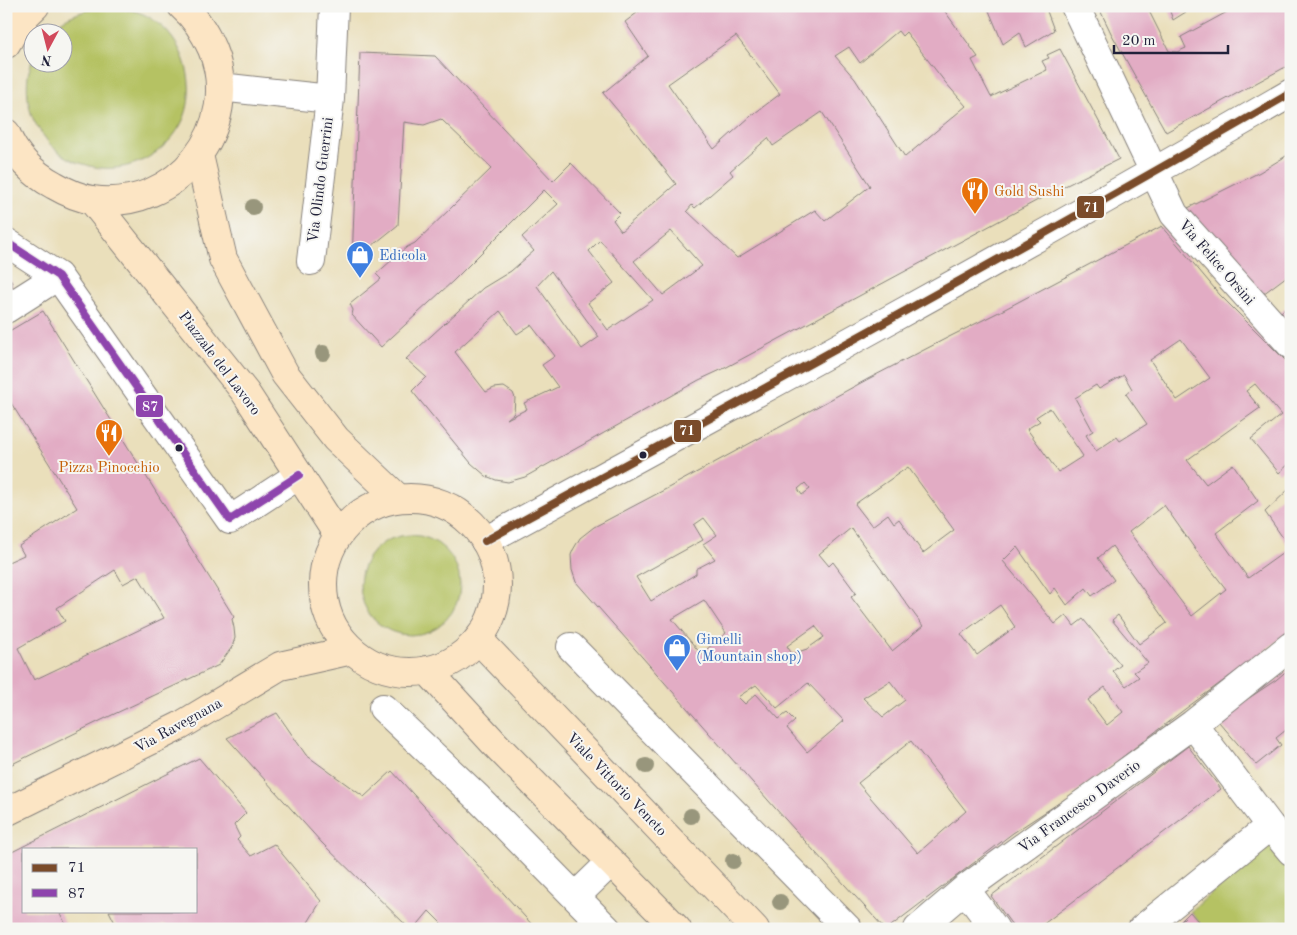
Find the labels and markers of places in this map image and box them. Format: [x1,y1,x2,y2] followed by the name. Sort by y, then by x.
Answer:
[960,176,990,215] restaurant icon: Gold Sushi
[994,185,1064,200] place label: Gold Sushi
[345,240,375,279] shop icon: Edicola
[379,249,427,264] place label: Edicola
[94,418,124,457] restaurant icon: Pizza Pinocchio
[174,443,184,453] unlabelled marker
[638,450,648,460] unlabelled marker
[58,461,160,476] place label: Pizza Pinocchio
[662,633,692,672] shop icon: Gimelli (Mountain shop)
[696,633,802,665] place label: Gimelli (Mountain shop)

